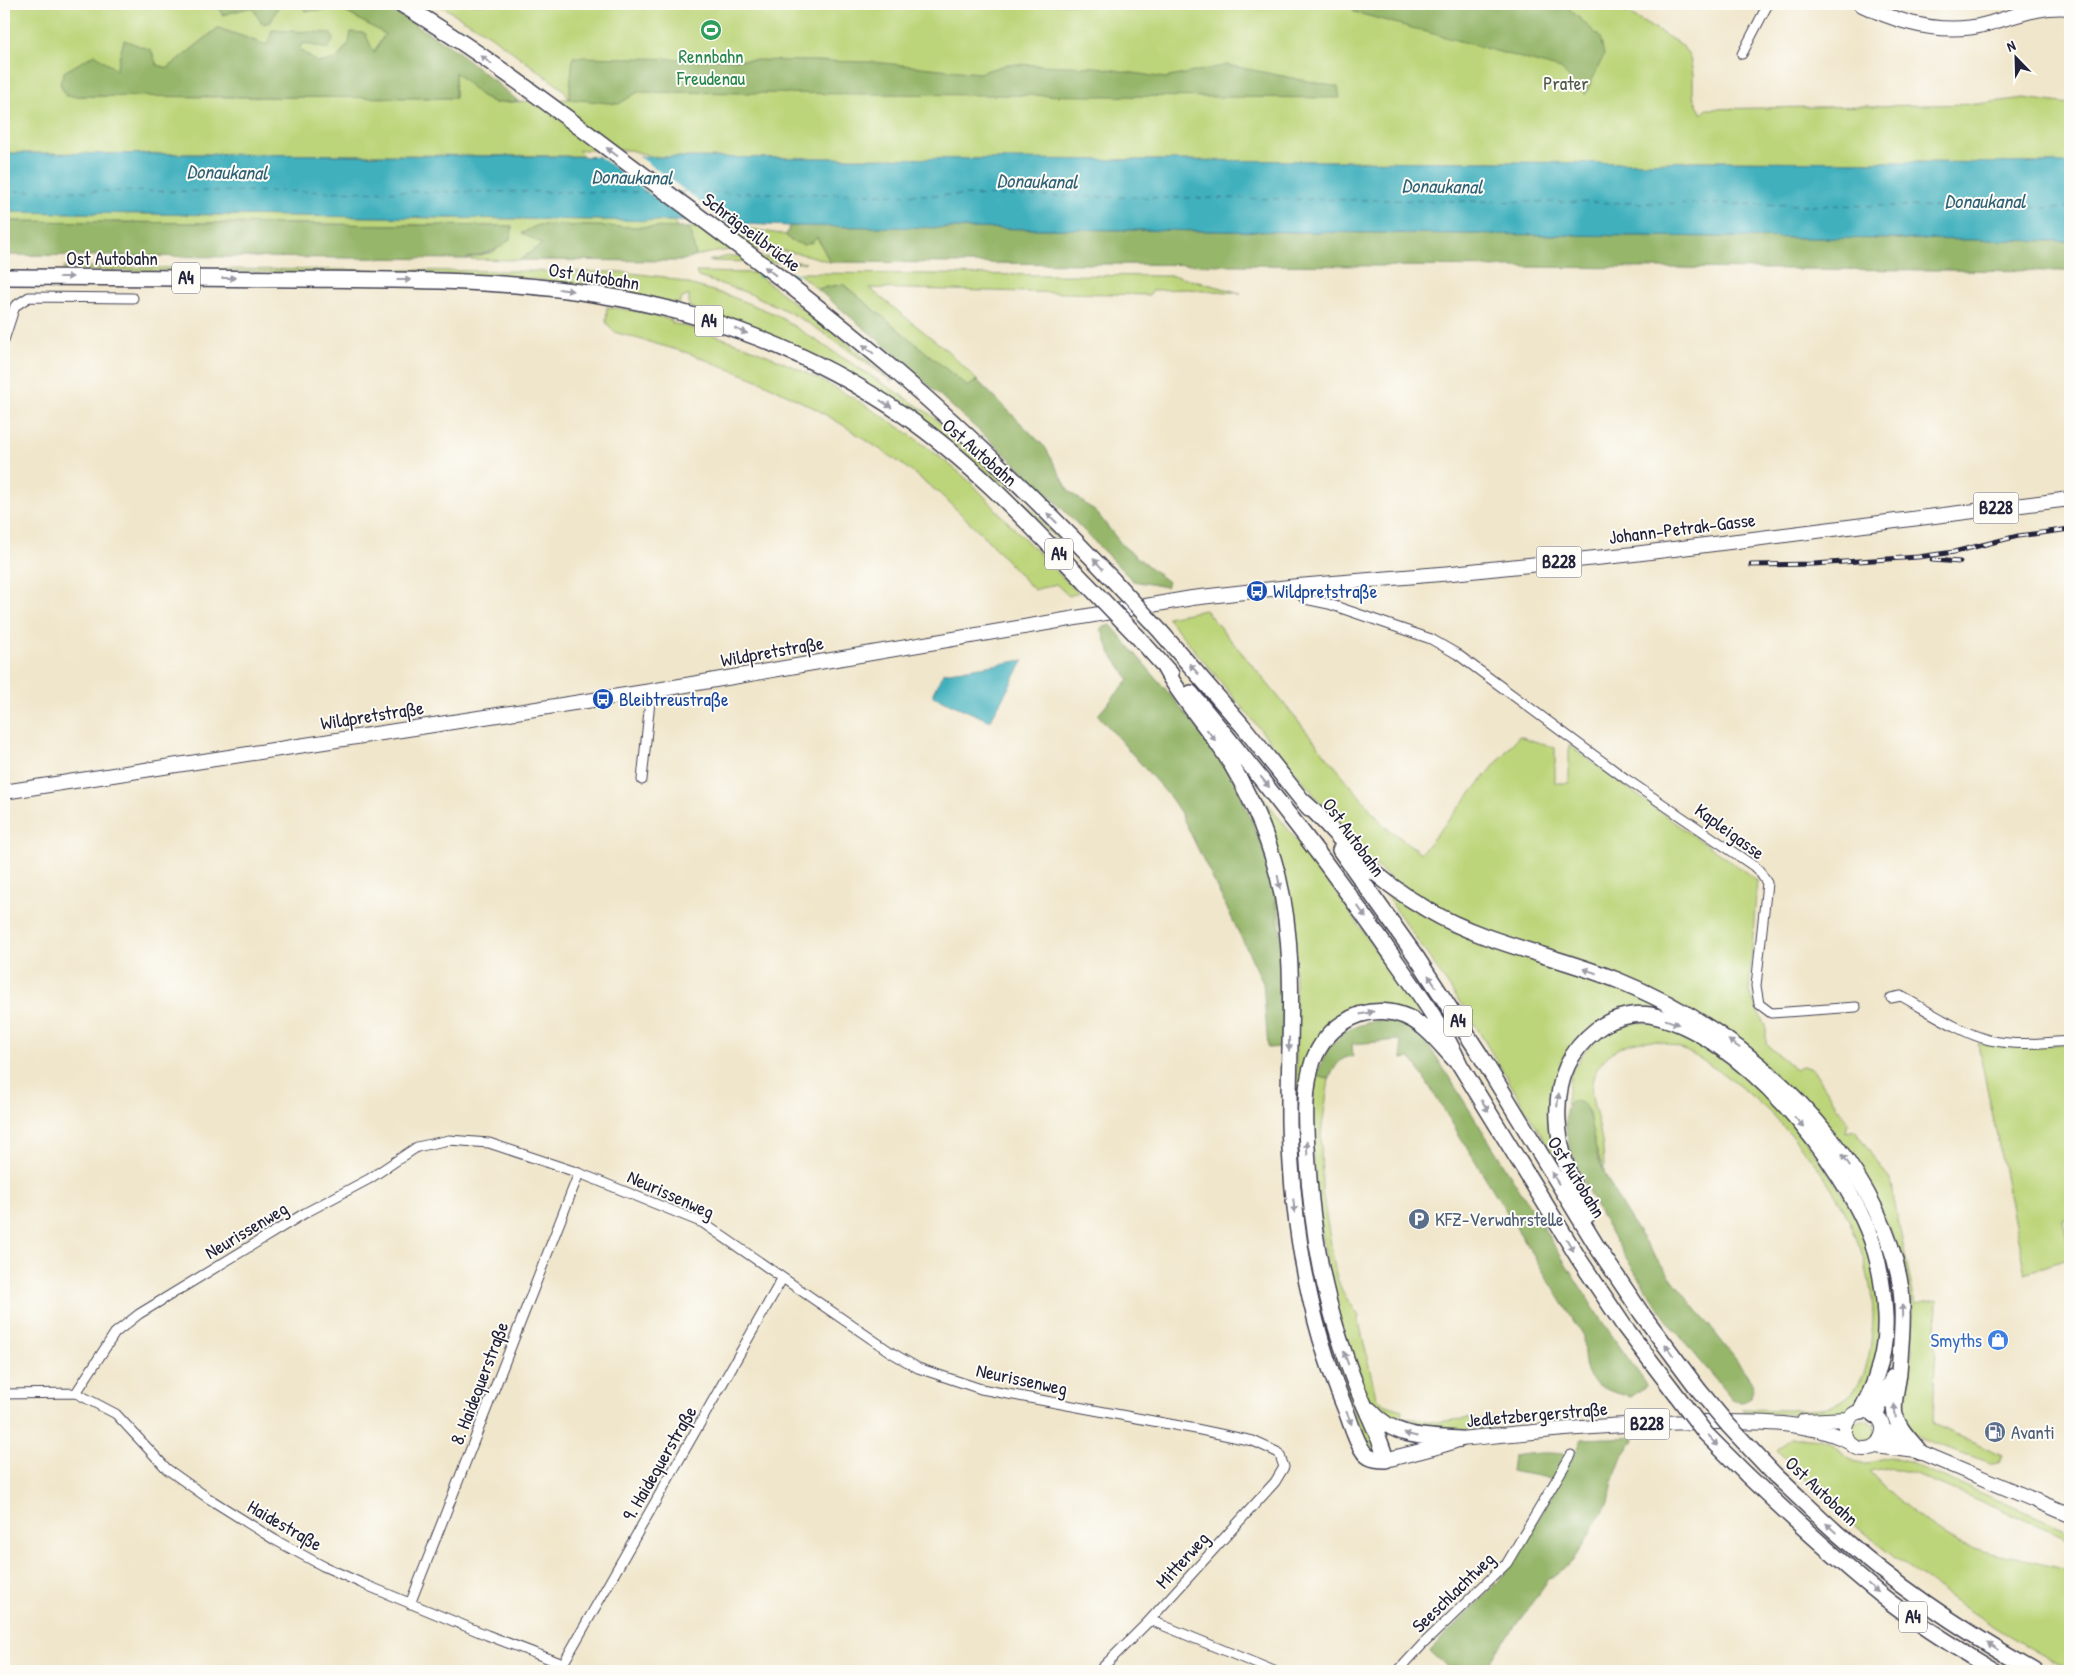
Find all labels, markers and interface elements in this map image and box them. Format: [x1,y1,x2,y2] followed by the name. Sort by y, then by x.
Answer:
[699,18,723,42] sports icon: Rennbahn Freudenau
[1992,32,2042,82] north arrow
[2004,35,2018,56] text: N
[676,43,746,91] place label: Rennbahn Freudenau
[479,55,493,65] one-way arrow
[1543,70,1589,96] park label: Prater
[605,147,619,157] one-way arrow
[186,157,269,186] water label: Donaukanal
[591,162,674,191] water label: Donaukanal
[996,166,1079,195] water label: Donaukanal
[1401,171,1484,200] water label: Donaukanal
[697,186,807,278] street label: Schrägseilbrücke
[1945,187,2027,214] water label: Donaukanal
[66,245,158,271] street label: Ost Autobahn
[547,256,641,296] street label: Ost Autobahn
[172,262,200,294] road number: A4
[764,265,777,276] one-way arrow
[58,273,74,281] one-way arrow
[221,275,237,283] one-way arrow
[396,276,412,284] one-way arrow
[558,287,574,295] one-way arrow
[695,306,723,336] road number: A4
[734,327,749,335] one-way arrow
[862,344,875,355] one-way arrow
[879,399,892,408] one-way arrow
[937,412,1023,492] street label: Ost Autobahn
[1974,492,2018,524] road number: B228
[1607,506,1757,550] street label: Johann-Petrak-Gasse
[1047,512,1059,524] one-way arrow
[1045,538,1073,570] road number: A4
[1536,546,1582,578] road number: B228
[1092,558,1104,570] one-way arrow
[1273,578,1378,604] place label: Wildpretstraße
[1245,579,1269,603] bus stop icon: Wildpretstraße
[718,629,826,673] street label: Wildpretstraße
[1188,664,1200,676] one-way arrow
[619,686,729,712] place label: Bleibtreustraße
[591,687,615,711] bus stop icon: Bleibtreustraße
[319,694,426,736] street label: Wildpretstraße
[1206,729,1217,742] one-way arrow
[1259,776,1270,789] one-way arrow
[1317,792,1391,882] street label: Ost Autobahn
[1690,797,1771,865] street label: Kapleigasse
[1275,875,1283,890] one-way arrow
[1357,906,1367,919] one-way arrow
[1582,967,1597,974] one-way arrow
[1427,974,1437,988] one-way arrow
[1444,1006,1472,1036] road number: A4
[1359,1009,1374,1017] one-way arrow
[1665,1019,1680,1026] one-way arrow
[1285,1036,1293,1052] one-way arrow
[1727,1039,1741,1049] one-way arrow
[1555,1091,1563,1107] one-way arrow
[1481,1100,1490,1113] one-way arrow
[1793,1115,1804,1128] one-way arrow
[1542,1131,1612,1223] street label: Ost Autobahn
[1302,1139,1310,1155] one-way arrow
[1841,1154,1851,1167] one-way arrow
[623,1163,719,1225] street label: Neurissenweg
[1550,1172,1559,1185] one-way arrow
[200,1195,292,1265] street label: Neurissenweg
[1290,1199,1298,1215] one-way arrow
[1435,1206,1564,1232] place label: KFZ-Verwahrstelle
[1407,1207,1431,1231] parking icon: KFZ-Verwahrstelle
[1566,1238,1575,1252] one-way arrow
[1898,1302,1906,1318] one-way arrow
[444,1317,515,1448] street label: 8. Haidequerstraße
[1930,1327,1982,1353] place label: Smyths
[1986,1328,2010,1352] shop icon: Smyths
[1664,1343,1674,1357] one-way arrow
[1342,1350,1350,1365] one-way arrow
[974,1357,1070,1401] street label: Neurissenweg
[1465,1395,1609,1433] street label: Jedletzbergerstraße
[616,1400,703,1525] street label: 9. Haidequerstraße
[1891,1402,1899,1418] one-way arrow
[1624,1408,1670,1440] road number: B228
[1345,1411,1353,1425] one-way arrow
[2011,1419,2055,1445] place label: Avanti
[1983,1420,2007,1444] fuel station icon: Avanti
[1403,1431,1419,1439] one-way arrow
[1707,1434,1719,1446] one-way arrow
[1780,1450,1864,1532] street label: Ost Autobahn
[243,1493,327,1557] street label: Haidestraße
[1825,1522,1837,1534] one-way arrow
[1149,1526,1215,1594] street label: Mitterweg
[1406,1546,1500,1638] street label: Seeschlachtweg
[1867,1582,1879,1593] one-way arrow
[1899,1601,1927,1632] road number: A4
[1986,1641,1999,1651] one-way arrow

